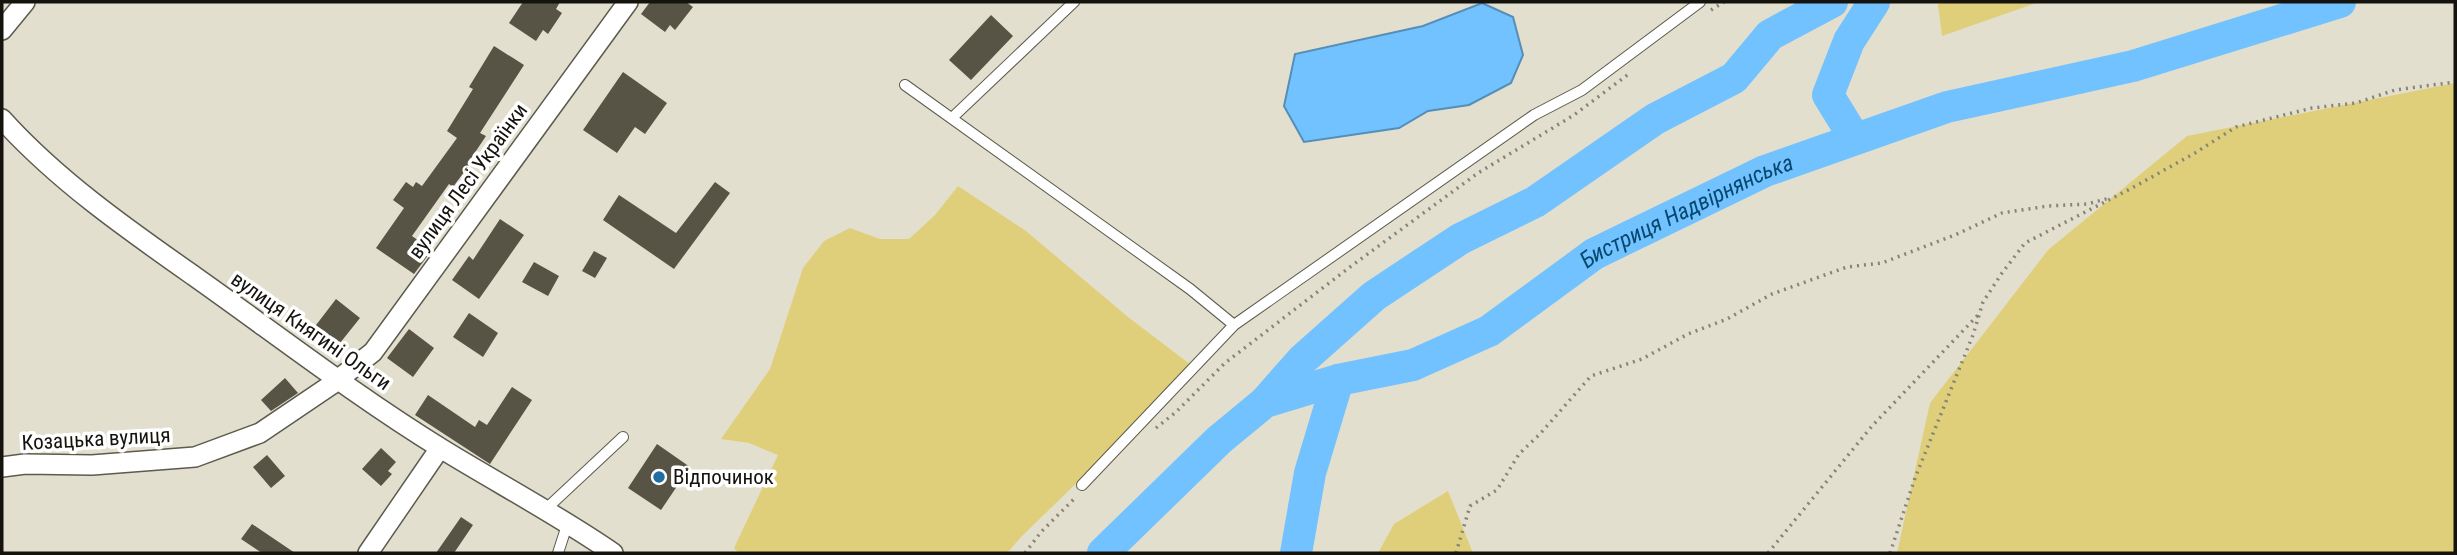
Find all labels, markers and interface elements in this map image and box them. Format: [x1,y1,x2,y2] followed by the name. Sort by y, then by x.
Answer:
[404,99,532,263] street label: вулиця Лесі Українки
[1574,149,1797,274] water label: Бистриця Надвірнянська
[227,267,395,395] street label: вулиця Княгині Ольги
[21,423,171,455] street label: Козацька вулиця
[673,465,774,489] place label: Відпочинок
[651,469,667,485] marker: Відпочинок

